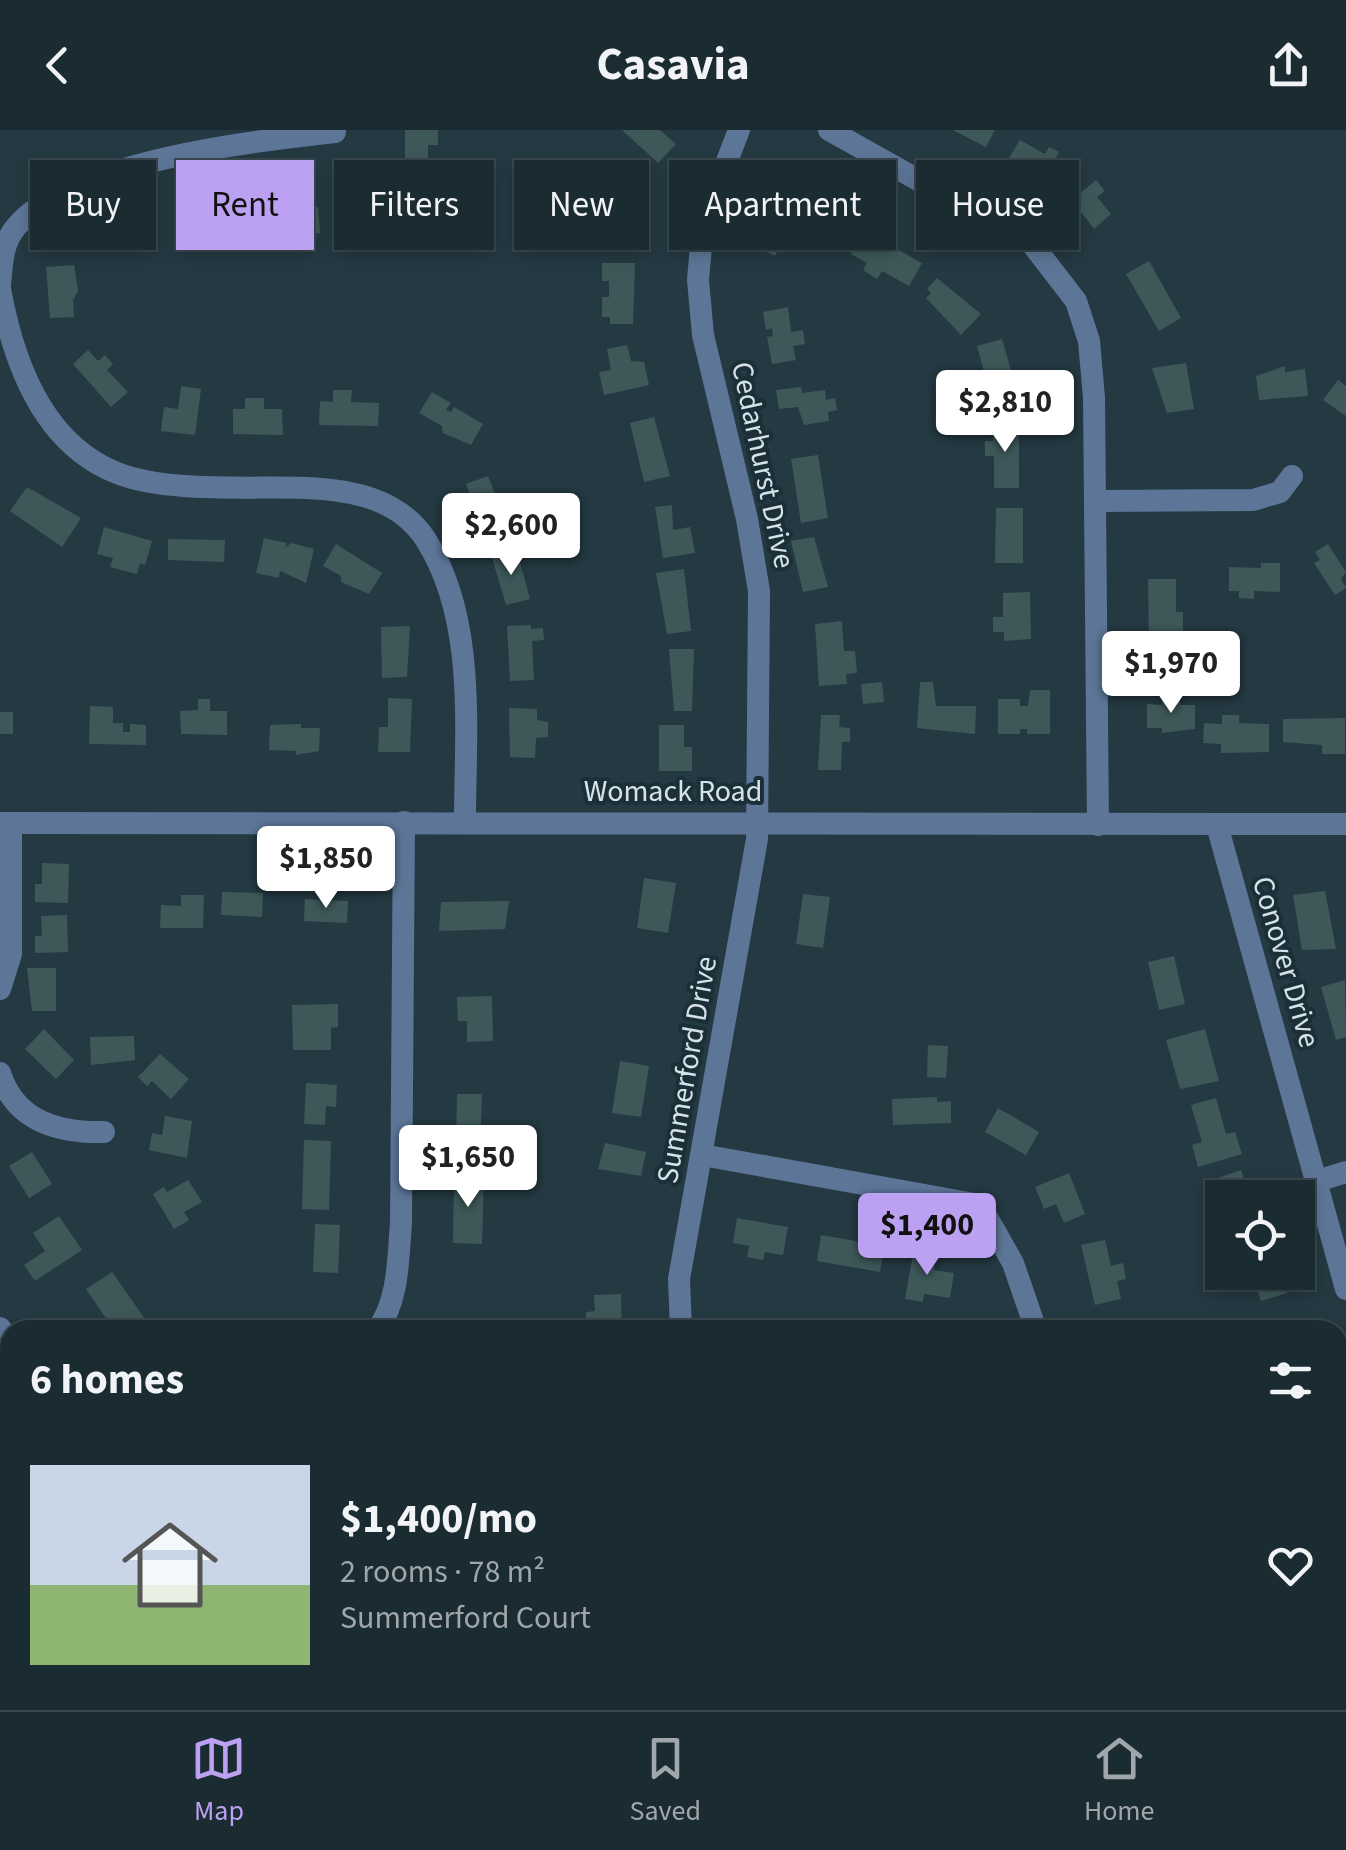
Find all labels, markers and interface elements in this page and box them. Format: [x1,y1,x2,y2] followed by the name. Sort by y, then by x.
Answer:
[596,33,750,97] text: Casavia
[30,38,85,93] icon: back
[1261,38,1316,93] icon: share
[30,160,156,250] chip: Buy
[176,160,314,250] chip: Rent
[334,160,494,250] chip: Filters
[514,160,649,250] chip: New
[669,160,896,250] chip: Apartment
[916,160,1079,250] chip: House
[720,358,806,572] street label: Cedarhurst Drive
[924,370,1086,455] pin: $2,810
[958,379,1052,425] text: $2,810
[430,493,592,578] pin: $2,600
[464,502,558,548] text: $2,600
[1090,631,1252,716] pin: $1,970
[1124,640,1218,686] text: $1,970
[584,770,762,813] street label: Womack Road
[245,826,407,911] pin: $1,850
[279,835,373,881] text: $1,850
[1241,871,1331,1053] street label: Conover Drive
[646,953,728,1187] street label: Summerford Drive
[387,1125,549,1210] pin: $1,650
[421,1134,515,1180] text: $1,650
[1205,1180,1315,1290] map controls
[1205,1180,1315,1290] button: locate
[846,1193,1008,1278] pin: $1,400
[880,1202,974,1248] text: $1,400
[30,1350,184,1410] text: 6 homes
[1263,1353,1318,1408] icon: filters
[340,1489,537,1549] text: $1,400/mo
[110,1505,230,1625] icon: home
[1263,1538,1318,1593] icon: heart
[340,1549,545,1595] text: 2 rooms · 78 m²
[340,1595,591,1641] text: Summerford Court
[191,1731,246,1831] tab: Map
[629,1731,701,1831] tab: Saved
[1084,1731,1154,1831] tab: Home

